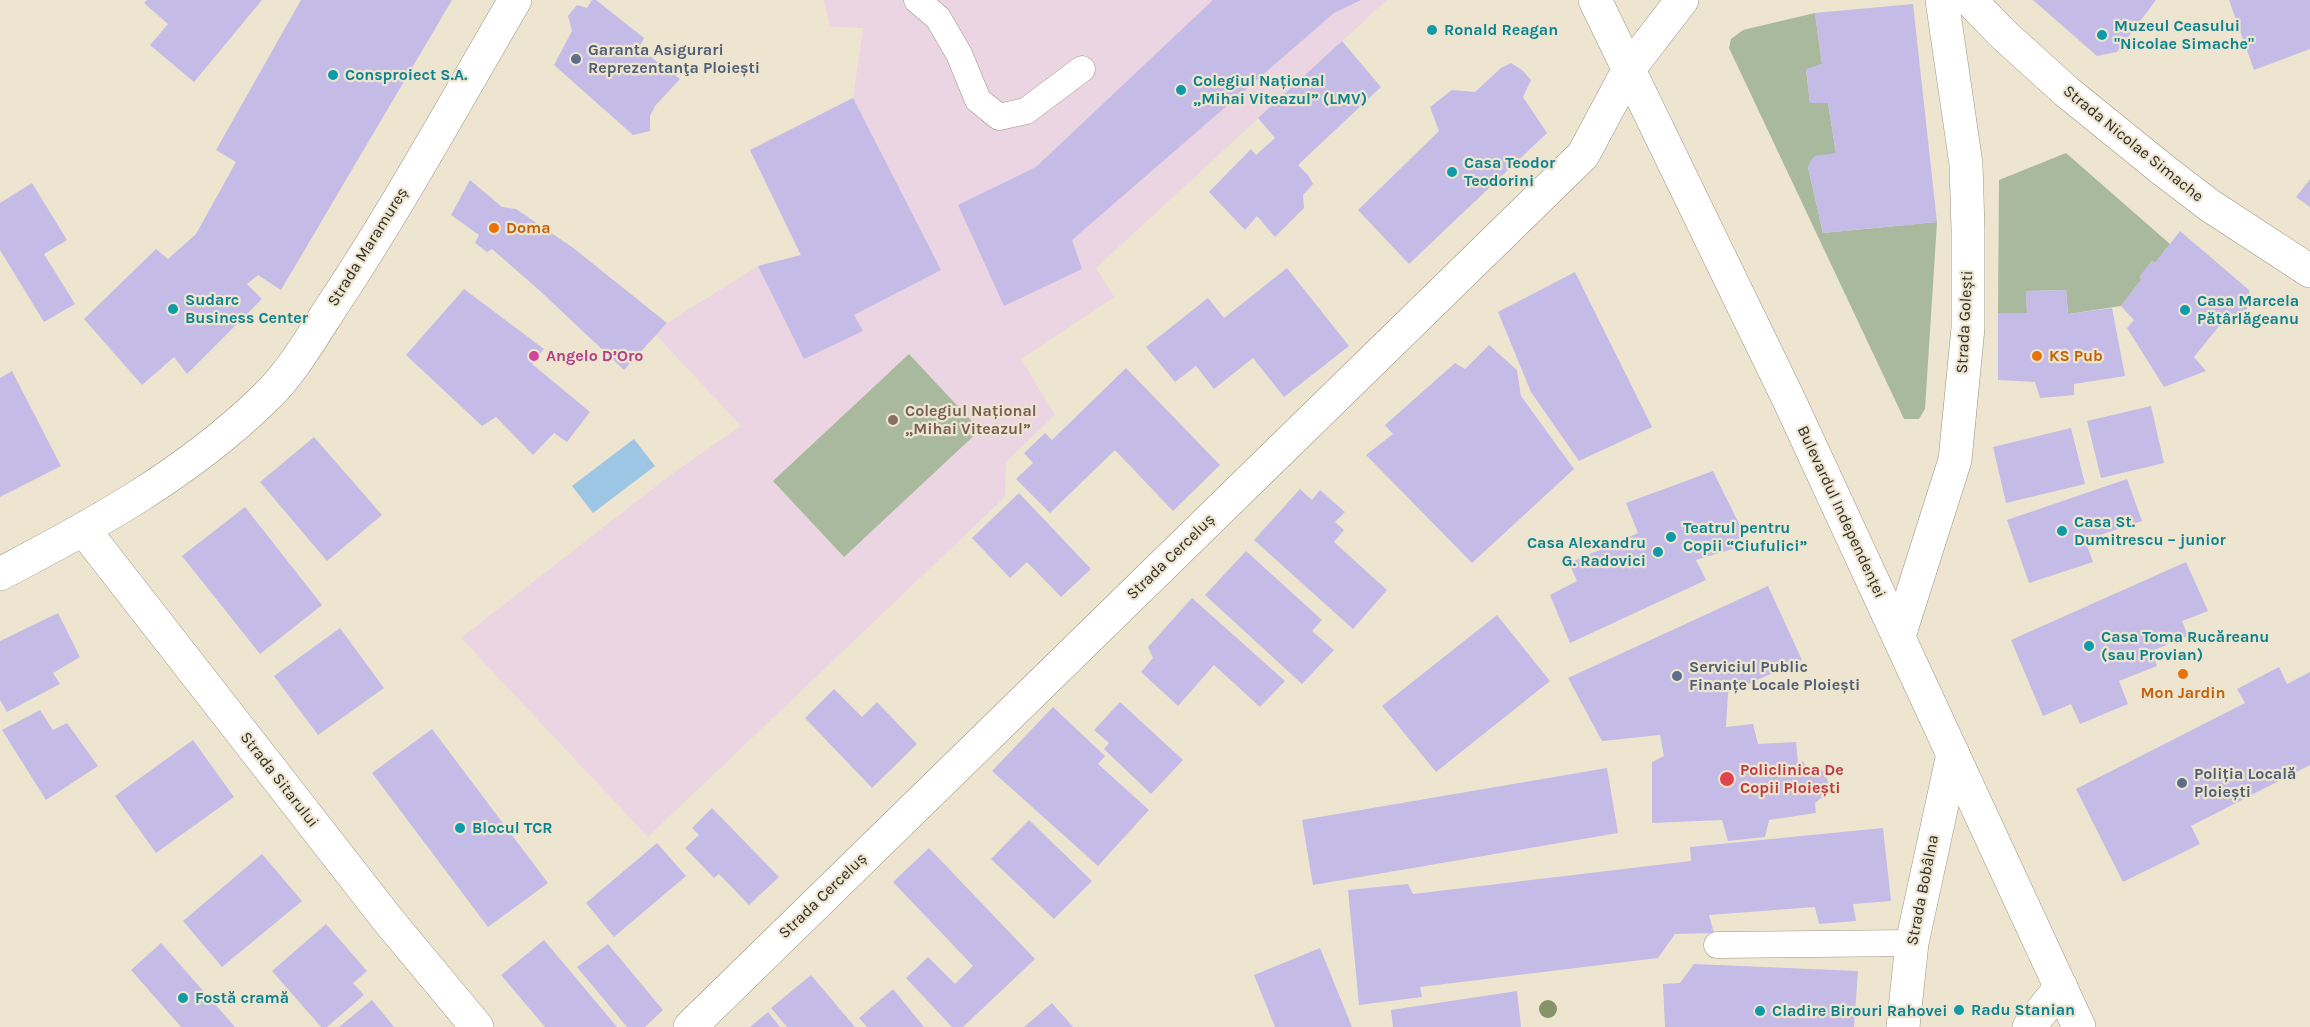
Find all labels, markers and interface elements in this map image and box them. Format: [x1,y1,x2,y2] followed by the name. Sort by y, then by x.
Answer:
[2114,16,2254,54] place label: Muzeul Ceasului "Nicolae Simache"
[1444,20,1558,40] place label: Ronald Reagan
[1425,23,1439,37] marker: Ronald Reagan
[2095,28,2109,42] marker: Muzeul Ceasului "Nicolae Simache"
[588,40,760,78] place label: Garanta Asigurari Reprezentanţa Ploiești
[569,52,583,66] marker: Garanta Asigurari Reprezentanţa Ploiești
[345,65,467,85] place label: Consproiect S.A.
[326,68,340,82] marker: Consproiect S.A.
[1193,71,1367,109] place label: Colegiul Național „Mihai Viteazul” (LMV)
[2059,82,2207,206] street label: Strada Nicolae Simache
[1174,83,1188,97] marker: Colegiul Național „Mihai Viteazul” (LMV)
[1464,153,1555,191] place label: Casa Teodor Teodorini
[1445,165,1459,179] marker: Casa Teodor Teodorini
[324,184,412,310] street label: Strada Maramureș
[506,218,551,238] place label: Doma
[487,221,501,235] marker: Doma
[1953,270,1977,374] street label: Strada Golești
[185,290,308,328] place label: Sudarc Business Center
[2197,291,2299,329] place label: Casa Marcela Pătârlăgeanu
[166,302,180,316] marker: Sudarc Business Center
[2178,303,2192,317] marker: Casa Marcela Pătârlăgeanu
[546,346,643,366] place label: Angelo D’Oro
[2049,346,2103,366] place label: KS Pub
[527,349,541,363] marker: Angelo D’Oro
[2030,349,2044,363] marker: KS Pub
[905,401,1037,439] place label: Colegiul Național „Mihai Viteazul”
[886,413,900,427] marker: Colegiul Național „Mihai Viteazul”
[1793,423,1889,601] street label: Bulevardul Independenței
[1123,510,1219,604] street label: Strada Cerceluș
[2074,512,2226,550] place label: Casa St. Dumitrescu – junior
[1683,518,1807,556] place label: Teatrul pentru Copii “Ciufulici”
[2055,524,2069,538] marker: Casa St. Dumitrescu – junior
[1664,530,1678,544] marker: Teatrul pentru Copii “Ciufulici”
[1527,533,1646,571] place label: Casa Alexandru G. Radovici
[1651,545,1665,559] marker: Casa Alexandru G. Radovici
[2101,627,2269,665] place label: Casa Toma Rucăreanu (sau Provian)
[2082,639,2096,653] marker: Casa Toma Rucăreanu (sau Provian)
[1689,657,1860,695] place label: Serviciul Public Finanțe Locale Ploiești
[2176,667,2190,681] marker: Mon Jardin
[1670,669,1684,683] marker: Serviciul Public Finanțe Locale Ploiești
[2141,683,2225,703] place label: Mon Jardin
[236,728,322,832] street label: Strada Sitarului
[1740,760,1844,798] place label: Policlinica De Copii Ploiești
[2194,764,2296,802] place label: Poliția Locală Ploiești
[1718,770,1736,788] marker: Policlinica De Copii Ploiești
[2175,776,2189,790] marker: Poliția Locală Ploiești
[472,818,553,838] place label: Blocul TCR
[453,821,467,835] marker: Blocul TCR
[1903,833,1943,947] street label: Strada Bobâlna
[775,849,871,943] street label: Strada Cerceluș
[195,988,289,1008] place label: Fostă cramă
[176,991,190,1005] marker: Fostă cramă
[1971,1000,2075,1020] place label: Radu Stanian
[1772,1001,1948,1021] place label: Cladire Birouri Rahovei
[1952,1003,1966,1017] marker: Radu Stanian
[1753,1004,1767,1018] marker: Cladire Birouri Rahovei

